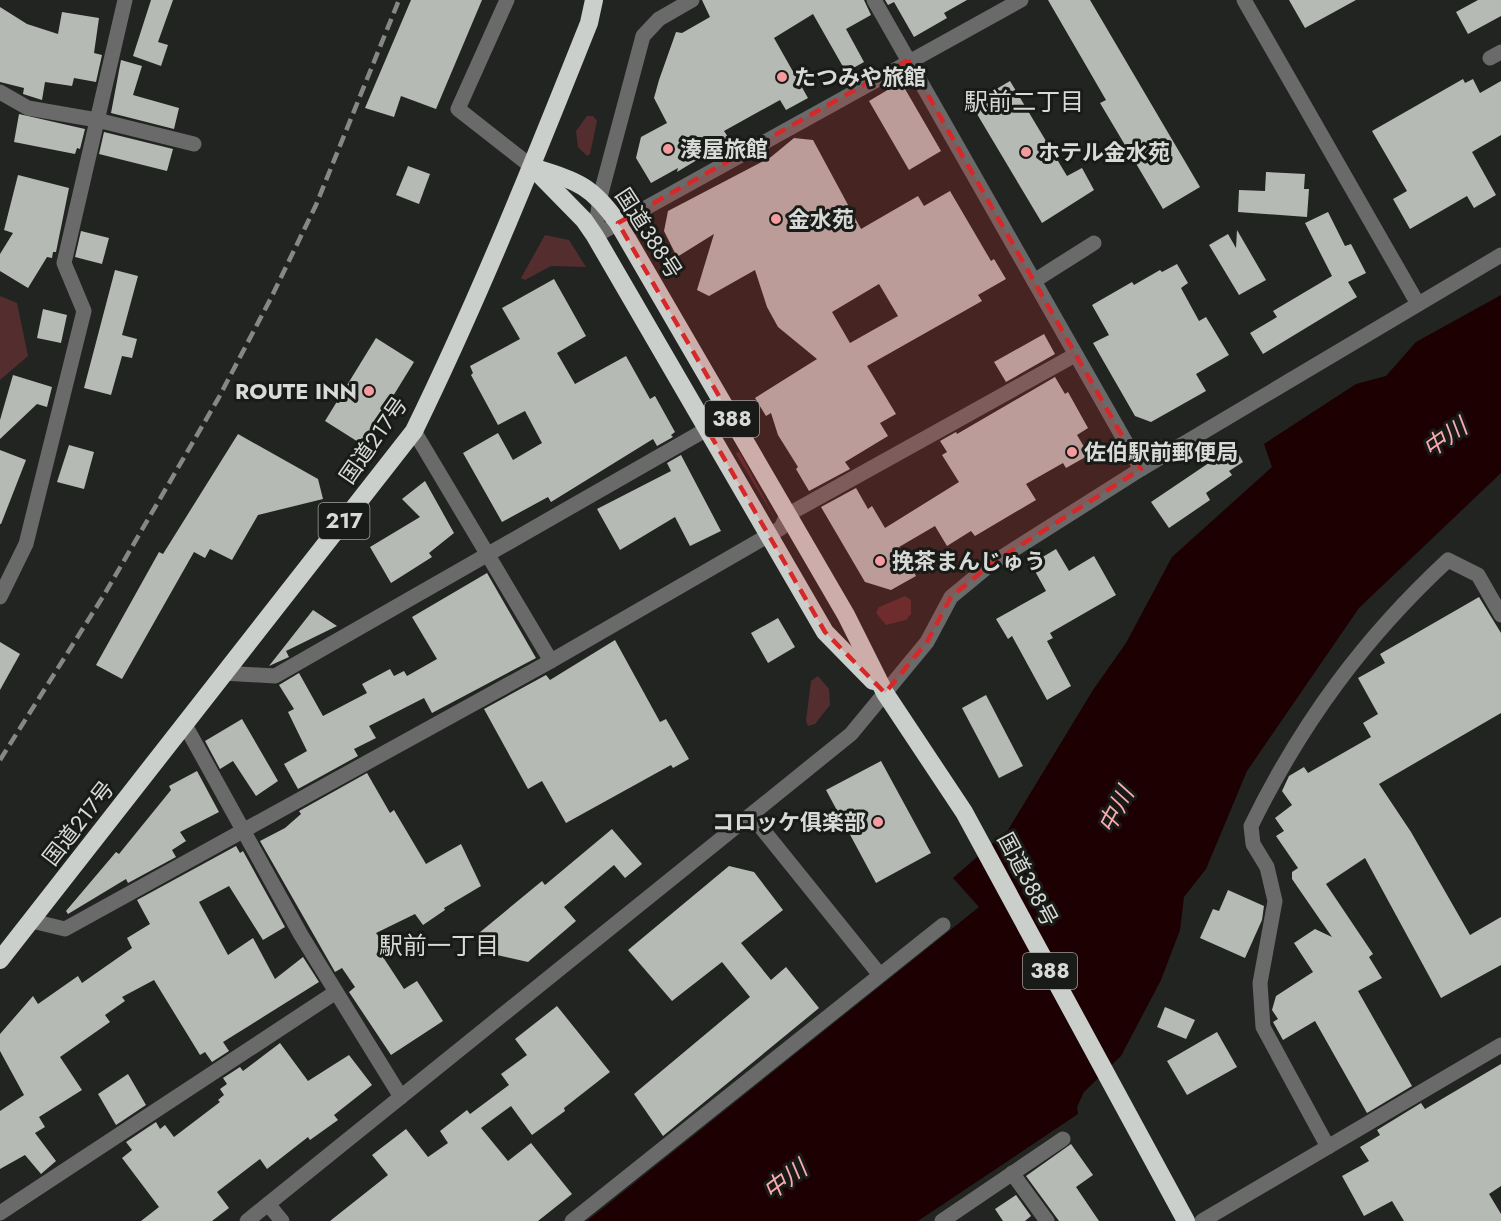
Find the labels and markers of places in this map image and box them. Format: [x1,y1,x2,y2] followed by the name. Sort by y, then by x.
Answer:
[794,61,926,93] place label: たつみや旅館
[775,70,789,84] marker: たつみや旅館
[680,133,768,165] place label: 湊屋旅館
[1038,136,1170,168] place label: ホテル金水苑
[661,142,675,156] marker: 湊屋旅館
[1019,145,1033,159] marker: ホテル金水苑
[788,203,854,235] place label: 金水苑
[769,212,783,226] marker: 金水苑
[235,375,357,407] place label: ROUTE INN
[362,384,376,398] marker: ROUTE INN
[1084,436,1238,468] place label: 佐伯駅前郵便局
[1065,445,1079,459] marker: 佐伯駅前郵便局
[892,545,1046,577] place label: 挽茶まんじゅう
[873,554,887,568] marker: 挽茶まんじゅう
[712,806,866,838] place label: コロッケ俱楽部
[871,815,885,829] marker: コロッケ俱楽部

